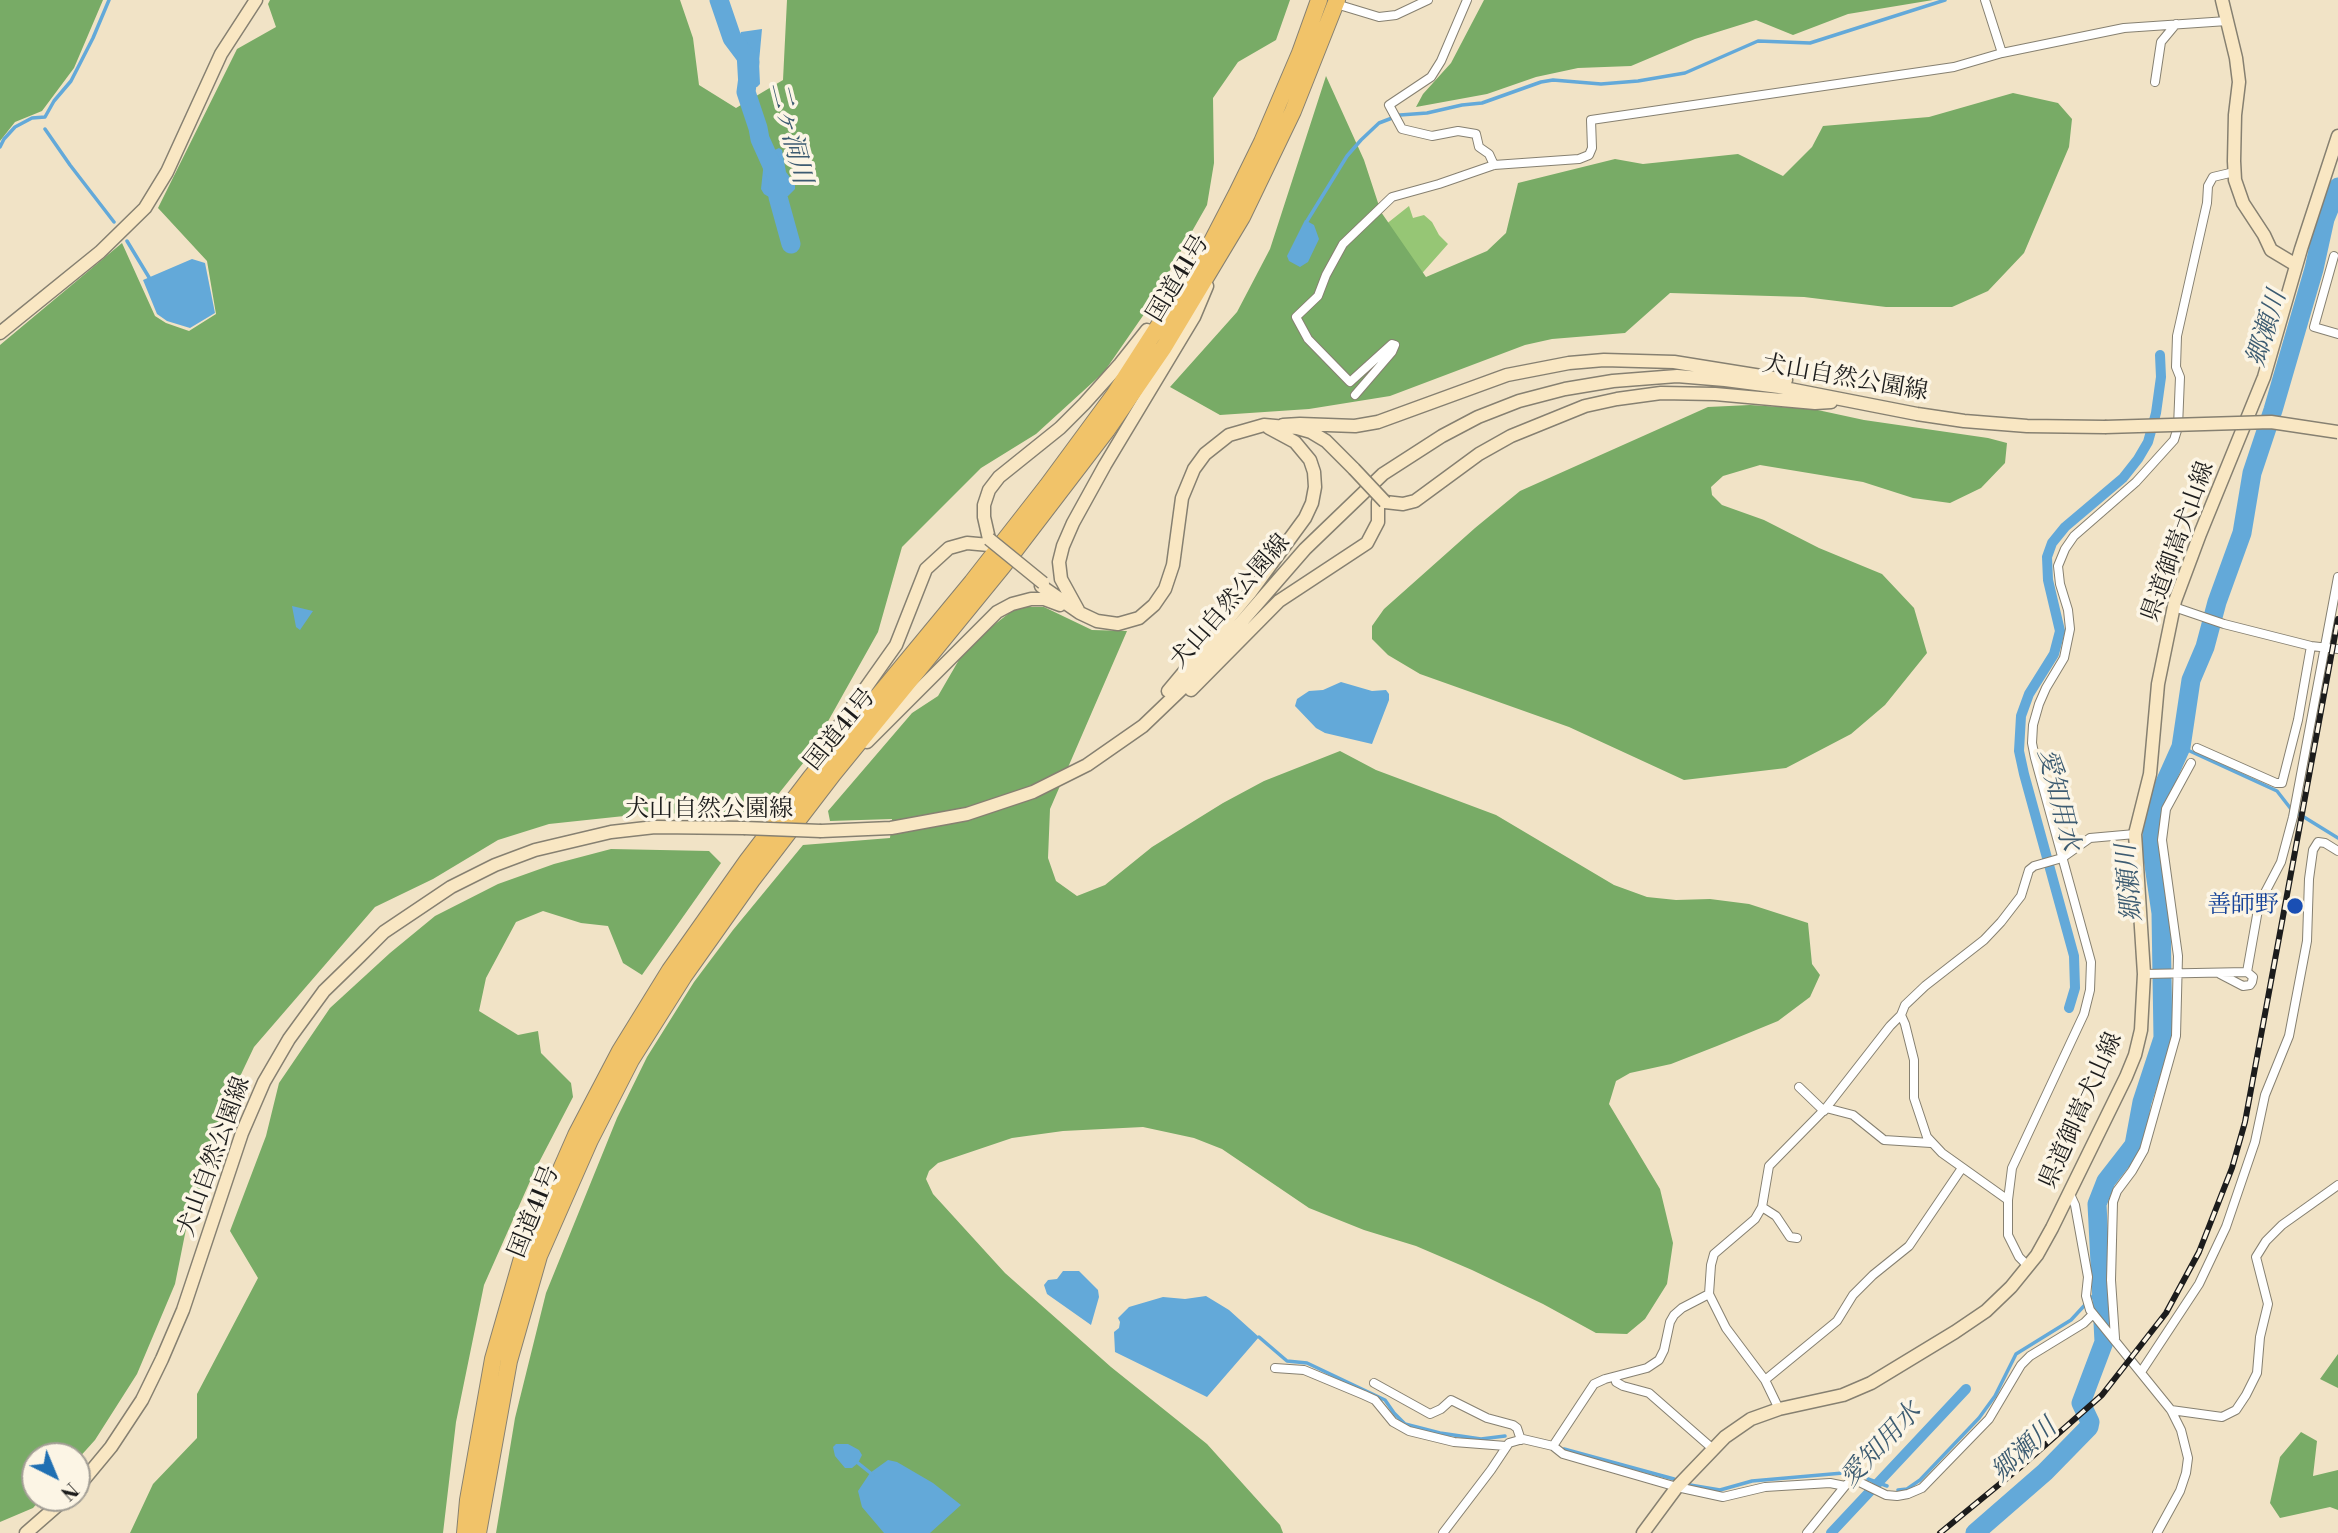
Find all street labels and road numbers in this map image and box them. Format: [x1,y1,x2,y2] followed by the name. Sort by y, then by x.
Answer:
[1142,230,1216,328] street label: 国道41号
[1760,350,1930,408] street label: 犬山自然公園線
[2137,458,2221,626] street label: 県道御嵩犬山線
[1165,529,1297,675] street label: 犬山自然公園線
[799,683,883,777] street label: 国道41号
[625,796,793,824] street label: 犬山自然公園線
[2035,1028,2129,1194] street label: 県道御嵩犬山線
[173,1073,257,1241] street label: 犬山自然公園線
[504,1162,566,1262] street label: 国道41号

